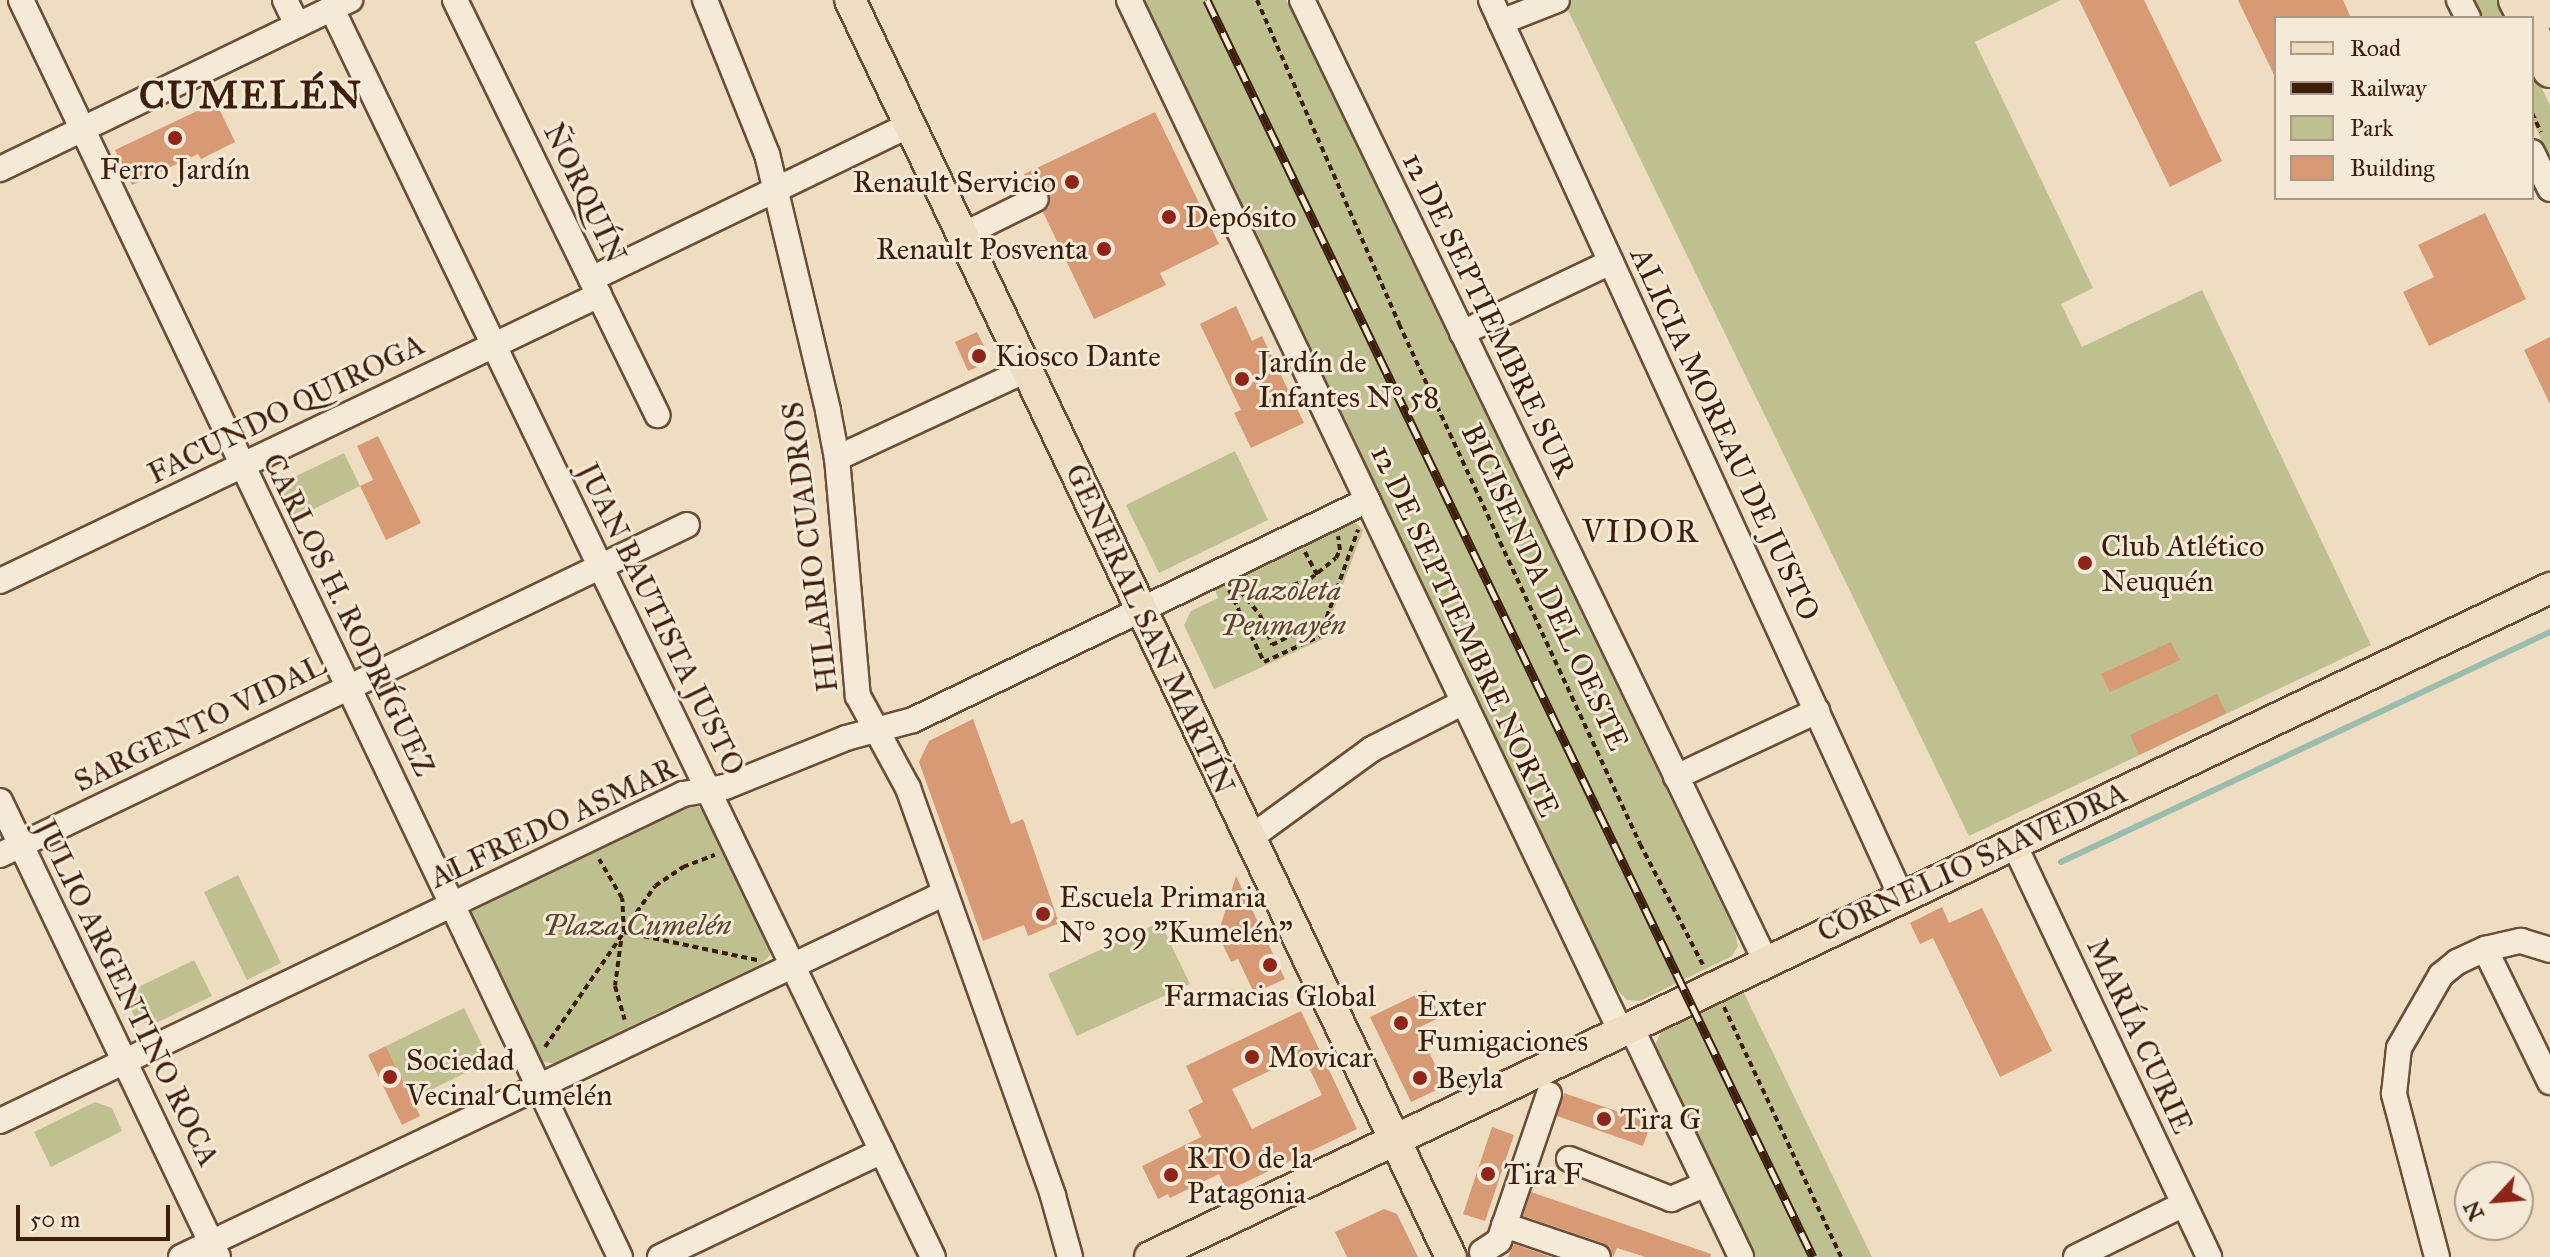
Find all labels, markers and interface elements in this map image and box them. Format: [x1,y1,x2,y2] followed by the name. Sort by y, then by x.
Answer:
[2274,16,2534,200] legend
[2350,33,2401,63] text: Road
[139,73,363,119] district label: CUMELÉN
[2350,73,2427,103] text: Railway
[2350,113,2393,143] text: Park
[536,117,634,269] street label: ÑORQUÍN
[166,129,184,147] marker: Ferro Jardín
[1395,147,1583,483] street label: 12 DE SEPTIEMBRE SUR
[100,151,250,187] place label: Ferro Jardín
[2350,153,2435,183] text: Building
[853,164,1056,200] place label: Renault Servicio
[1063,173,1081,191] marker: Renault Servicio
[1185,199,1297,235] place label: Depósito
[1160,208,1178,226] marker: Depósito
[876,231,1088,267] place label: Renault Posventa
[1095,240,1113,258] marker: Renault Posventa
[1623,242,1827,626] street label: ALICIA MOREAU DE JUSTO
[142,326,430,492] street label: FACUNDO QUIROGA
[995,338,1161,374] place label: Kiosco Dante
[1258,344,1439,414] place label: Jardín de Infantes N° 58
[970,347,988,365] marker: Kiosco Dante
[1233,370,1251,388] marker: Jardín de Infantes N° 58
[774,400,846,694] street label: HILARIO CUADROS
[1453,418,1637,756] street label: BICISENDA DEL OESTE
[1363,440,1567,822] street label: 12 DE SEPTIEMBRE NORTE
[255,448,443,782] street label: CARLOS H. RODRÍGUEZ
[570,457,752,781] street label: JUAN BAUTISTA JUSTO
[1058,458,1242,800] street label: GENERAL SAN MARTÍN
[1582,513,1700,551] district label: VIDOR
[2101,528,2264,598] place label: Club Atlético Neuquén
[2076,554,2094,572] marker: Club Atlético Neuquén
[1220,572,1346,642] park label: Plazoleta Peumayén
[68,646,332,800] street label: SARGENTO VIDAL
[424,750,682,896] street label: ALFREDO ASMAR
[1812,774,2132,950] street label: CORNELIO SAAVEDRA
[27,814,227,1172] street label: JULIO ARGENTINO ROCA
[1059,879,1293,950] place label: Escuela Primaria N° 309 "Kumelén"
[1034,905,1052,923] marker: Escuela Primaria N° 309 "Kumelén"
[543,907,731,943] park label: Plaza Cumelén
[2079,933,2201,1139] street label: MARÍA CURIE
[1261,956,1279,974] marker: Farmacias Global
[1164,978,1376,1014] place label: Farmacias Global
[1417,988,1588,1058] place label: Exter Fumigaciones
[1392,1014,1410,1032] marker: Exter Fumigaciones
[1268,1039,1373,1075] place label: Movicar
[406,1042,612,1112] place label: Sociedad Vecinal Cumelén
[1243,1048,1261,1066] marker: Movicar
[1436,1060,1503,1096] place label: Beyla
[381,1068,399,1086] marker: Sociedad Vecinal Cumelén
[1411,1069,1429,1087] marker: Beyla
[1620,1101,1701,1137] place label: Tira G
[1595,1110,1613,1128] marker: Tira G
[1187,1140,1312,1210] place label: RTO de la Patagonia
[1504,1156,1583,1192] place label: Tira F
[2454,1161,2534,1241] north arrow
[1479,1165,1497,1183] marker: Tira F
[1162,1166,1180,1184] marker: RTO de la Patagonia
[20,1189,174,1239] scale bar
[2458,1197,2490,1225] text: N
[30,1204,80,1234] text: 50 m

